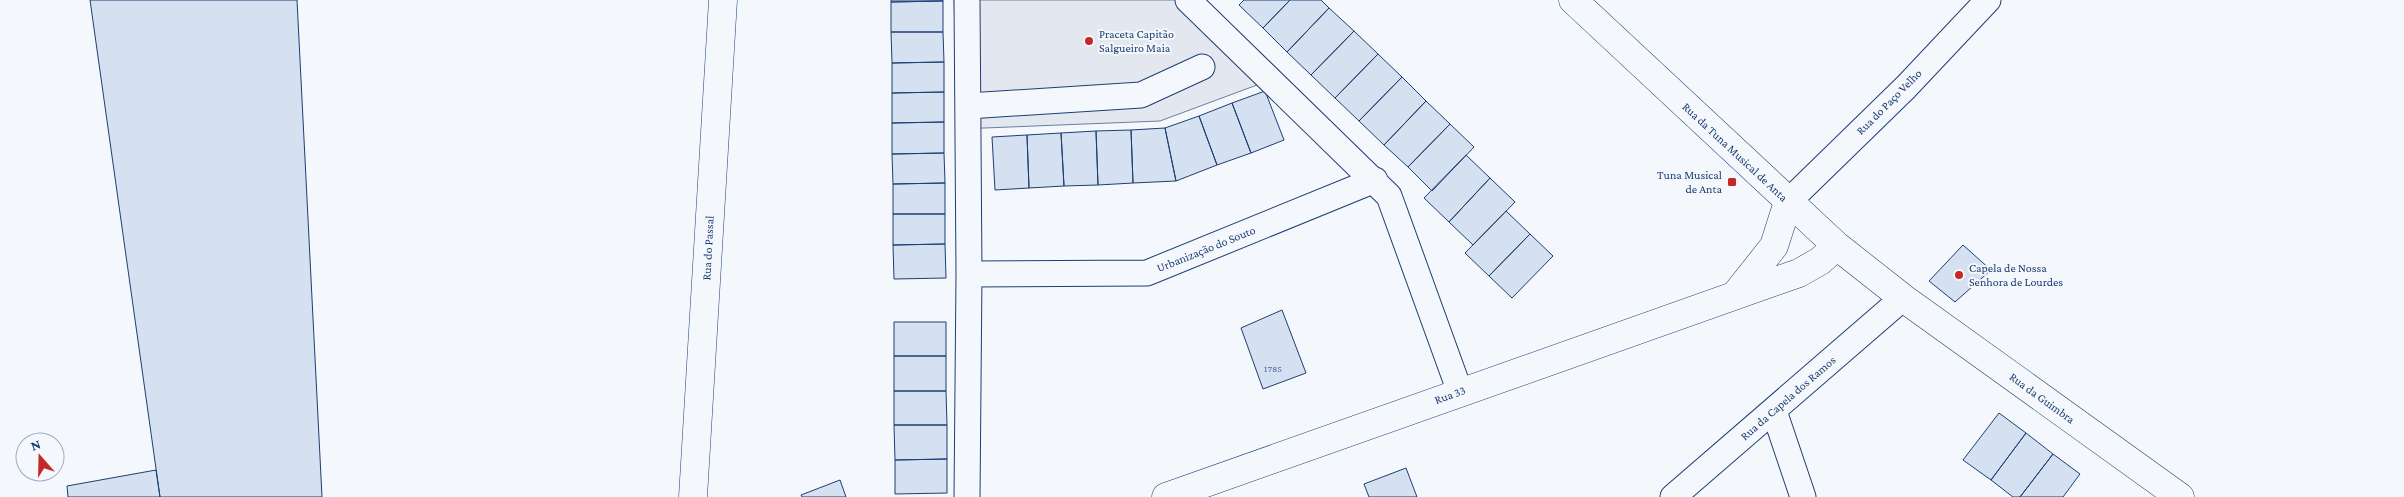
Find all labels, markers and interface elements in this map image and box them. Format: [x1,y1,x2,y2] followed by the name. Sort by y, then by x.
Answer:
[1099,27,1174,55] place label: Praceta Capitão Salgueiro Maia
[1083,35,1095,47] marker: Praceta Capitão Salgueiro Maia
[1853,66,1925,138] street label: Rua do Paço Velho
[1679,99,1791,205] street label: Rua da Tuna Musical de Anta
[1657,168,1722,196] place label: Tuna Musical de Anta
[1726,176,1738,188] marker: Tuna Musical de Anta
[699,215,717,281] street label: Rua do Passal
[1155,223,1257,275] street label: Urbanização do Souto
[1969,261,2063,289] place label: Capela de Nossa Senhora de Lourdes
[1953,269,1965,281] marker: Capela de Nossa Senhora de Lourdes
[1738,353,1839,443] street label: Rua da Capela dos Ramos
[1264,363,1282,374] house number: 1785
[2007,370,2078,427] street label: Rua da Guimbra
[1433,383,1468,407] street label: Rua 33
[15,432,65,482] north arrow
[28,435,43,454] text: N

